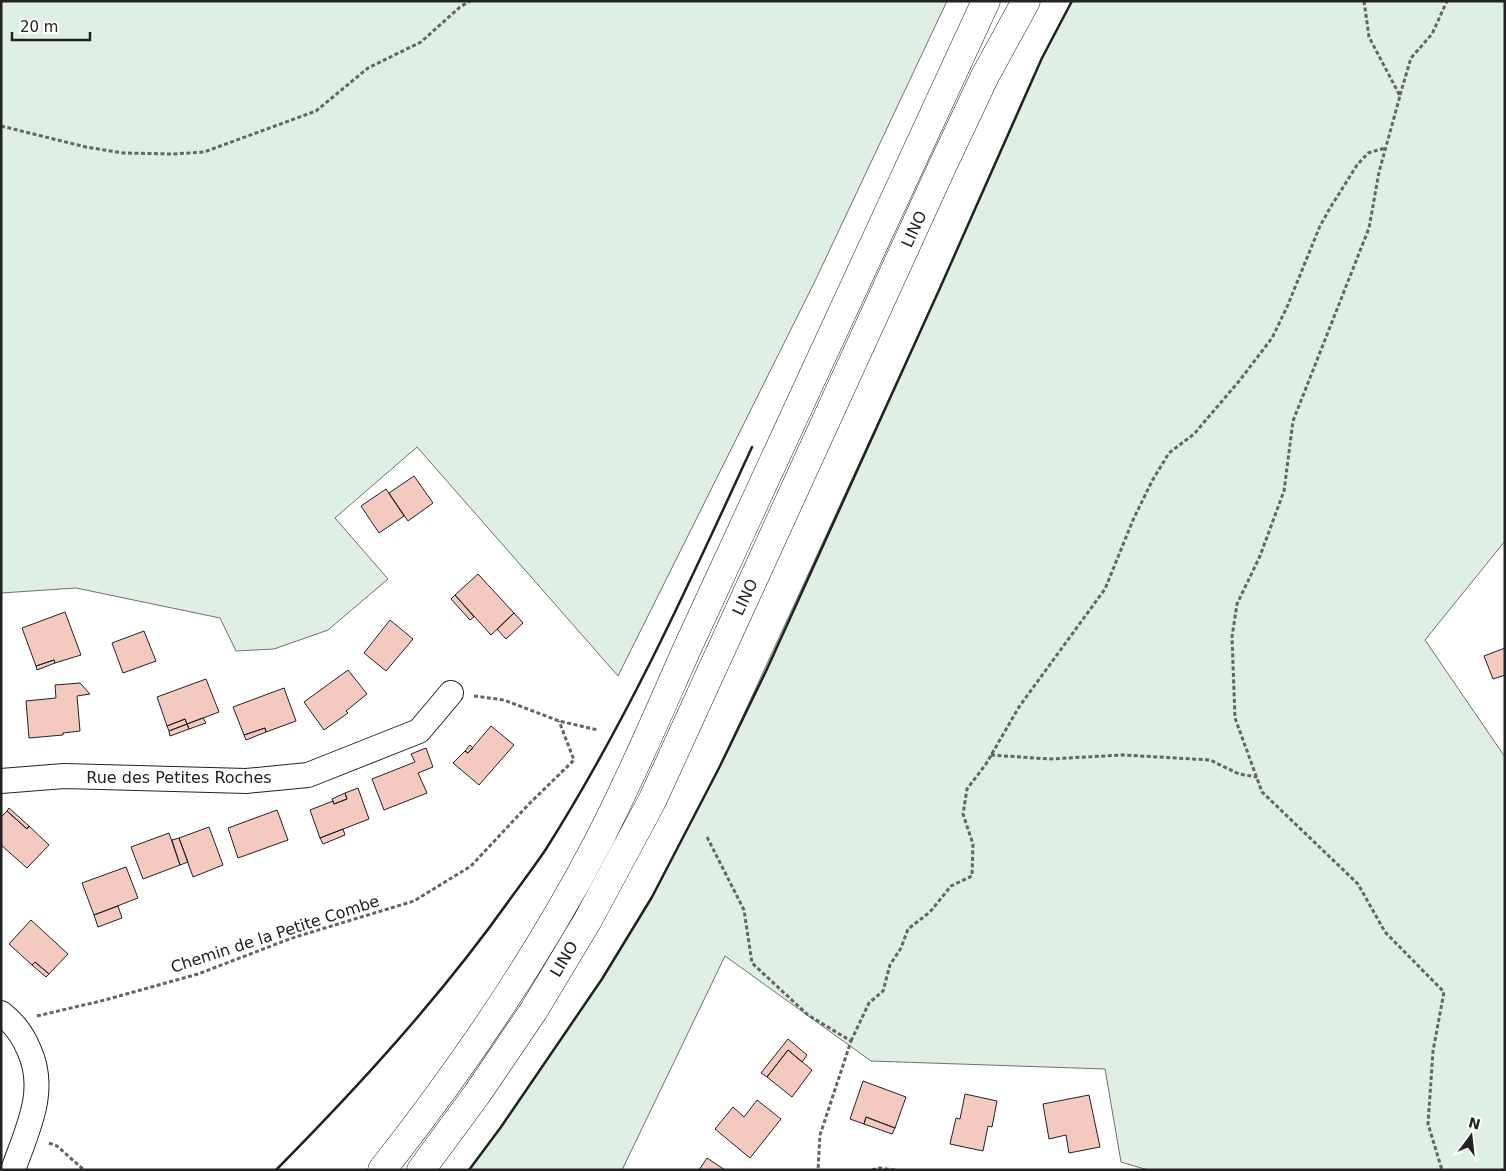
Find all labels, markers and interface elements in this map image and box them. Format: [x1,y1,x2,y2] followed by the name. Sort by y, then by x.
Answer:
[12,10,90,42] scale bar
[20,18,58,36] text: 20 m
[897,208,931,250] street label: LINO
[728,576,762,618] street label: LINO
[86,768,272,787] street label: Rue des Petites Roches
[168,891,382,977] street label: Chemin de la Petite Combe
[546,938,582,980] street label: LINO
[1446,1111,1496,1161] north arrow
[1467,1114,1482,1133] text: N

